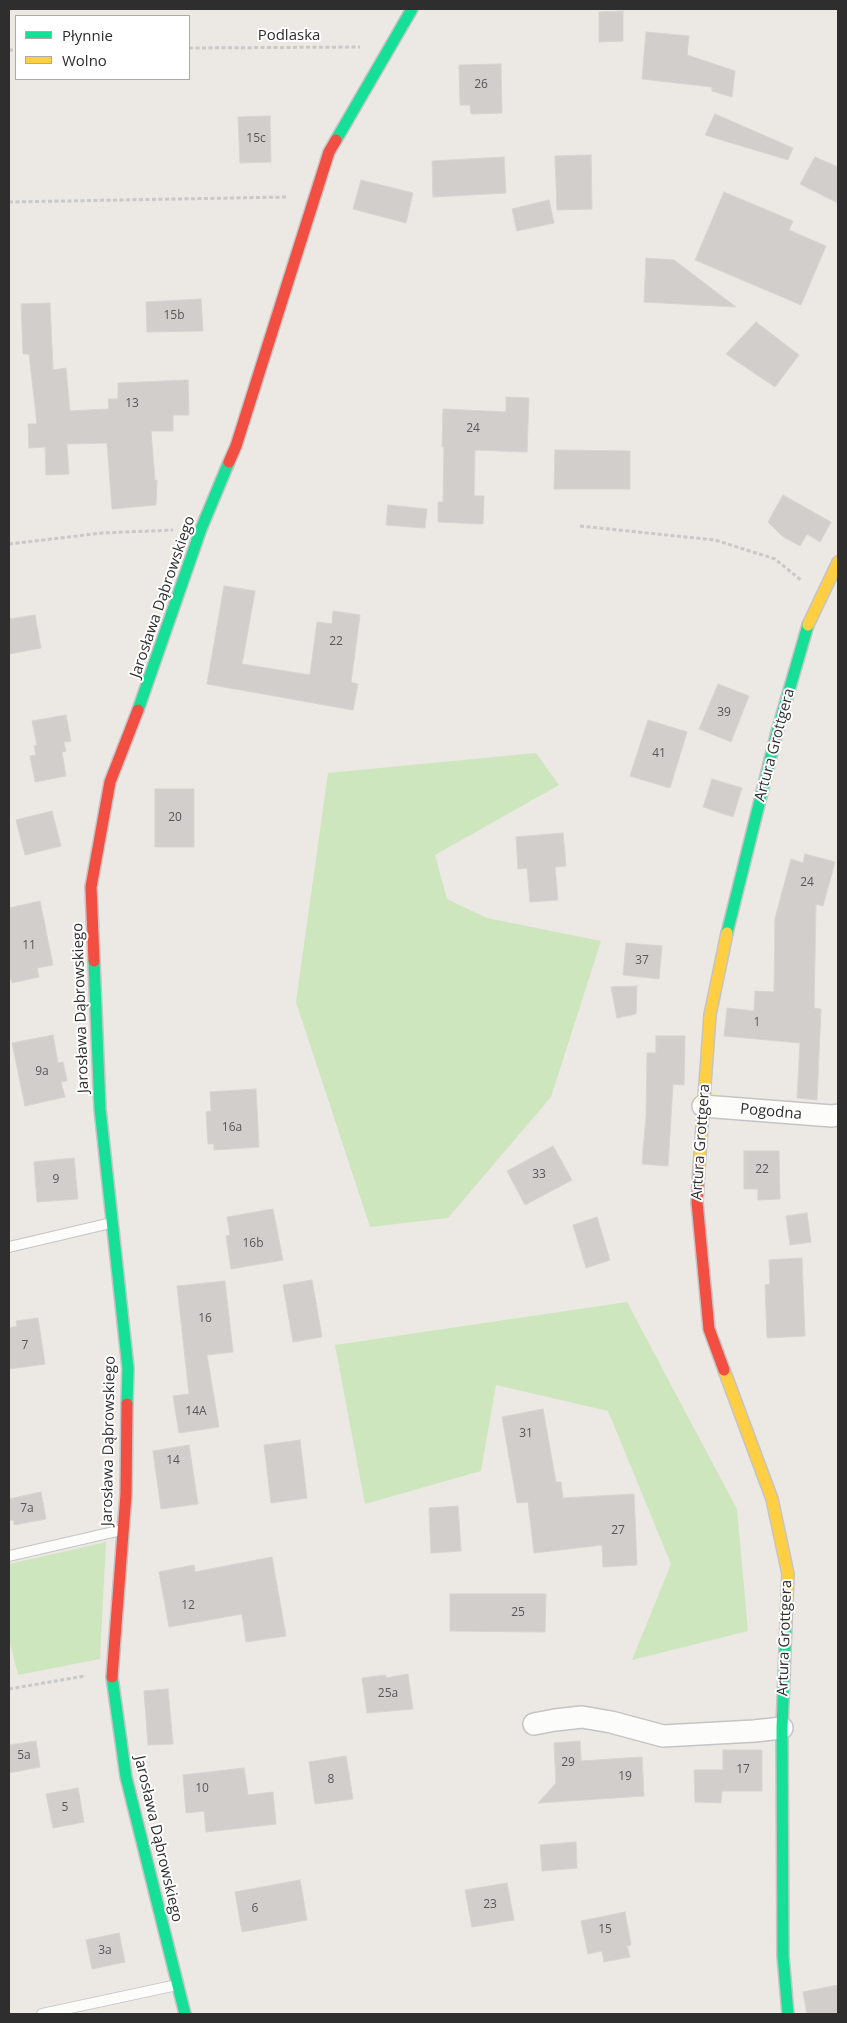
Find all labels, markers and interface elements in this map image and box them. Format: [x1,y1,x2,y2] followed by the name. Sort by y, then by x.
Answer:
[15,15,190,80] legend
[62,25,113,45] text: Płynnie
[258,27,320,45] street label: Podlaska
[62,50,107,70] text: Wolno
[474,78,488,92] house number: 26
[246,132,266,146] house number: 15c
[163,309,185,323] house number: 15b
[125,397,139,411] house number: 13
[466,422,480,436] house number: 24
[127,514,199,680] street label: Jarosława Dąbrowskiego
[329,635,343,649] house number: 22
[751,686,799,804] street label: Artura Grottgera
[717,706,731,720] house number: 39
[652,747,666,761] house number: 41
[168,811,182,825] house number: 20
[800,876,814,890] house number: 24
[69,923,93,1093] street label: Jarosława Dąbrowskiego
[22,939,36,953] house number: 11
[635,954,649,968] house number: 37
[754,1016,760,1030] house number: 1
[35,1065,49,1079] house number: 9a
[688,1083,714,1201] street label: Artura Grottgera
[739,1100,803,1124] street label: Pogodna
[222,1121,242,1135] house number: 16a
[755,1163,769,1177] house number: 22
[532,1168,546,1182] house number: 33
[53,1173,59,1187] house number: 9
[242,1237,264,1251] house number: 16b
[198,1312,212,1326] house number: 16
[22,1339,28,1353] house number: 7
[99,1356,119,1526] street label: Jarosława Dąbrowskiego
[185,1405,207,1419] house number: 14A
[519,1427,533,1441] house number: 31
[166,1454,180,1468] house number: 14
[20,1502,34,1516] house number: 7a
[611,1524,625,1538] house number: 27
[774,1580,796,1696] street label: Artura Grottgera
[181,1599,195,1613] house number: 12
[511,1606,525,1620] house number: 25
[378,1687,398,1701] house number: 25a
[17,1749,31,1763] house number: 5a
[130,1754,186,1924] street label: Jarosława Dąbrowskiego
[561,1756,575,1770] house number: 29
[736,1763,750,1777] house number: 17
[618,1770,632,1784] house number: 19
[328,1773,334,1787] house number: 8
[195,1782,209,1796] house number: 10
[62,1801,68,1815] house number: 5
[483,1898,497,1912] house number: 23
[252,1902,258,1916] house number: 6
[598,1923,612,1937] house number: 15
[98,1944,112,1958] house number: 3a

